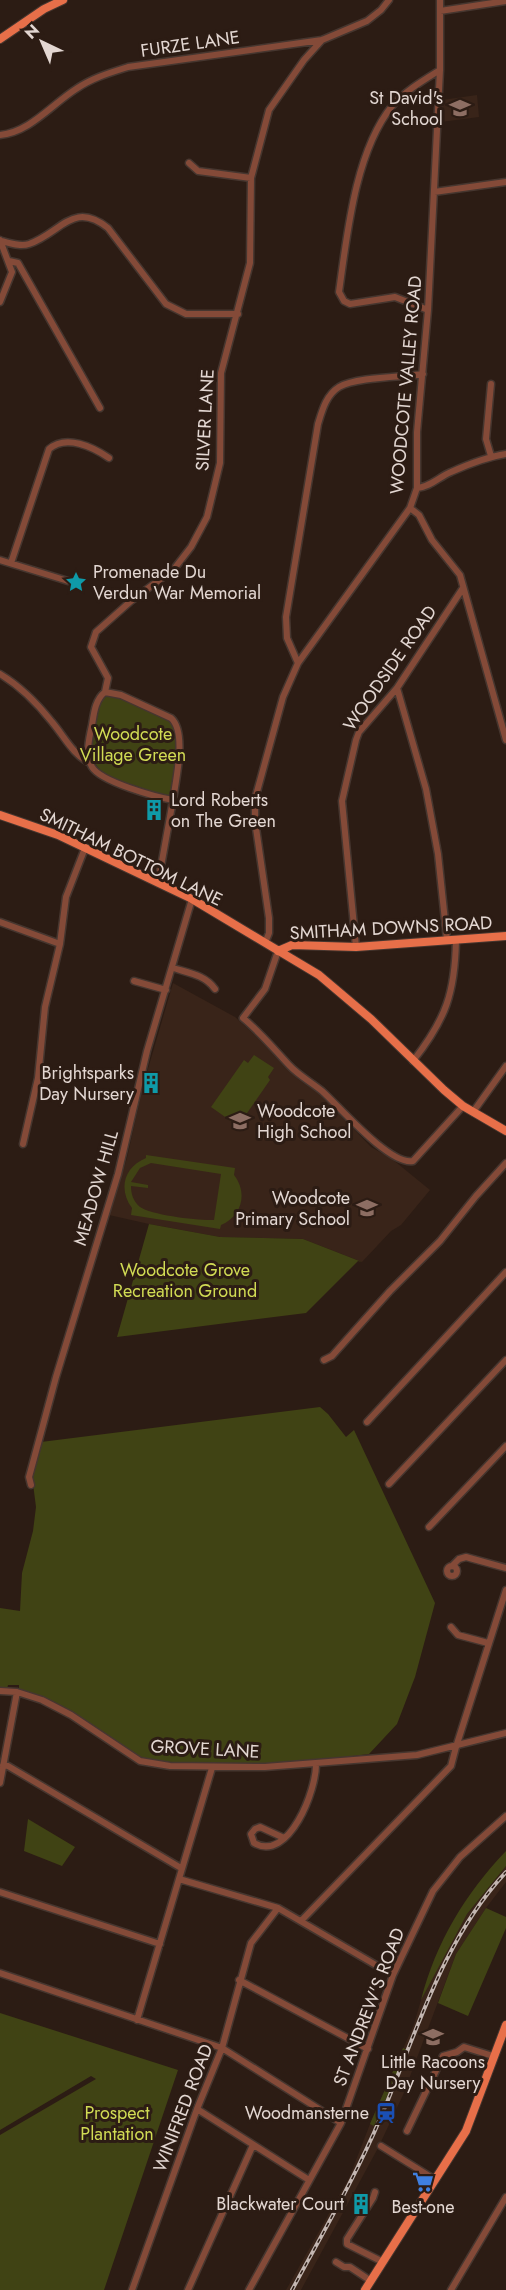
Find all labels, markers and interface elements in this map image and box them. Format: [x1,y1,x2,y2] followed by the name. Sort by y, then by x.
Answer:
[12,12,72,72] north arrow
[19,19,44,44] text: N
[139,24,241,64] street label: FURZE LANE
[369,85,443,132] place label: St David's School
[448,96,472,120] school or university icon: St David's School
[383,275,429,495] street label: WOODCOTE VALLEY ROAD
[189,368,221,472] street label: SILVER LANE
[93,559,261,606] place label: Promenade Du Verdun War Memorial
[64,570,88,594] place icon: Promenade Du Verdun War Memorial
[337,600,443,736] street label: WOODSIDE ROAD
[80,721,186,768] park label: Woodcote Village Green
[171,787,276,834] place label: Lord Roberts on The Green
[142,798,166,822] building icon: Lord Roberts on The Green
[35,801,227,913] street label: SMITHAM BOTTOM LANE
[289,910,493,946] street label: SMITHAM DOWNS ROAD
[39,1060,134,1107] place label: Brightsparks Day Nursery
[139,1071,163,1095] building icon: Brightsparks Day Nursery
[257,1098,351,1145] place label: Woodcote High School
[228,1109,252,1133] school or university icon: Woodcote High School
[67,1127,125,1249] street label: MEADOW HILL
[235,1185,350,1232] place label: Woodcote Primary School
[355,1196,379,1220] school or university icon: Woodcote Primary School
[113,1257,257,1304] park label: Woodcote Grove Recreation Ground
[150,1733,260,1765] street label: GROVE LANE
[327,1924,411,2090] street label: ST ANDREW'S ROAD
[421,2025,445,2049] school or university icon: Little Racoons Day Nursery
[147,2040,219,2176] street label: WINIFRED ROAD
[381,2049,485,2096] place label: Little Racoons Day Nursery
[80,2100,154,2147] park label: Prospect Plantation
[245,2100,369,2126] place label: Woodmansterne
[374,2101,398,2125] station icon: Woodmansterne
[411,2170,435,2194] supermarket icon: Best-one
[216,2191,345,2217] place label: Blackwater Court
[349,2192,373,2216] building icon: Blackwater Court
[391,2194,455,2220] place label: Best-one

